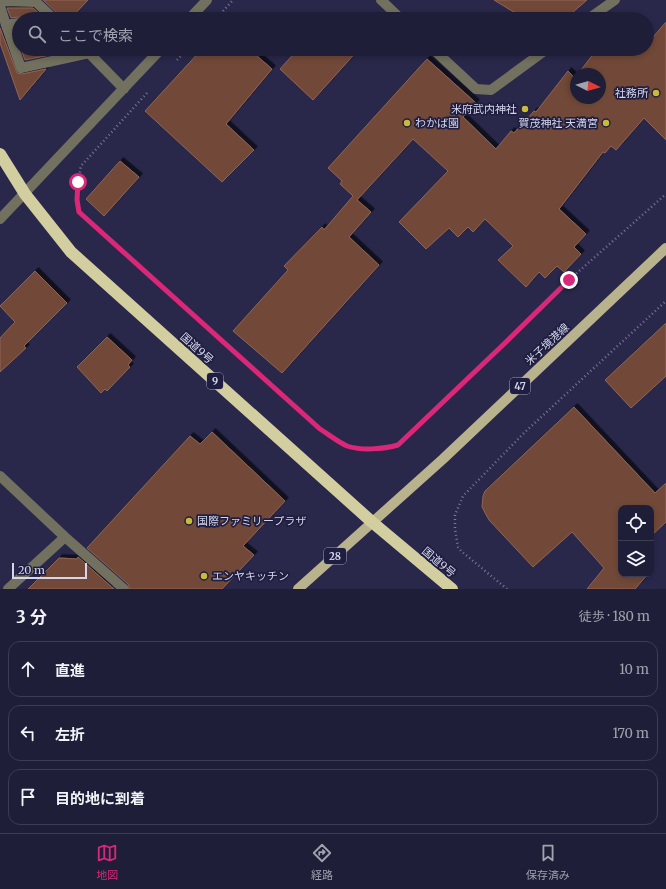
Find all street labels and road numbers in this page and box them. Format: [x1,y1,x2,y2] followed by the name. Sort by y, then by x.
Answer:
[522,320,572,368] street label: 米子境港線
[178,330,216,366] street label: 国道9号
[207,373,223,389] road number: 9
[510,378,530,394] road number: 47
[419,544,459,580] street label: 国道9号
[324,548,346,564] road number: 28

